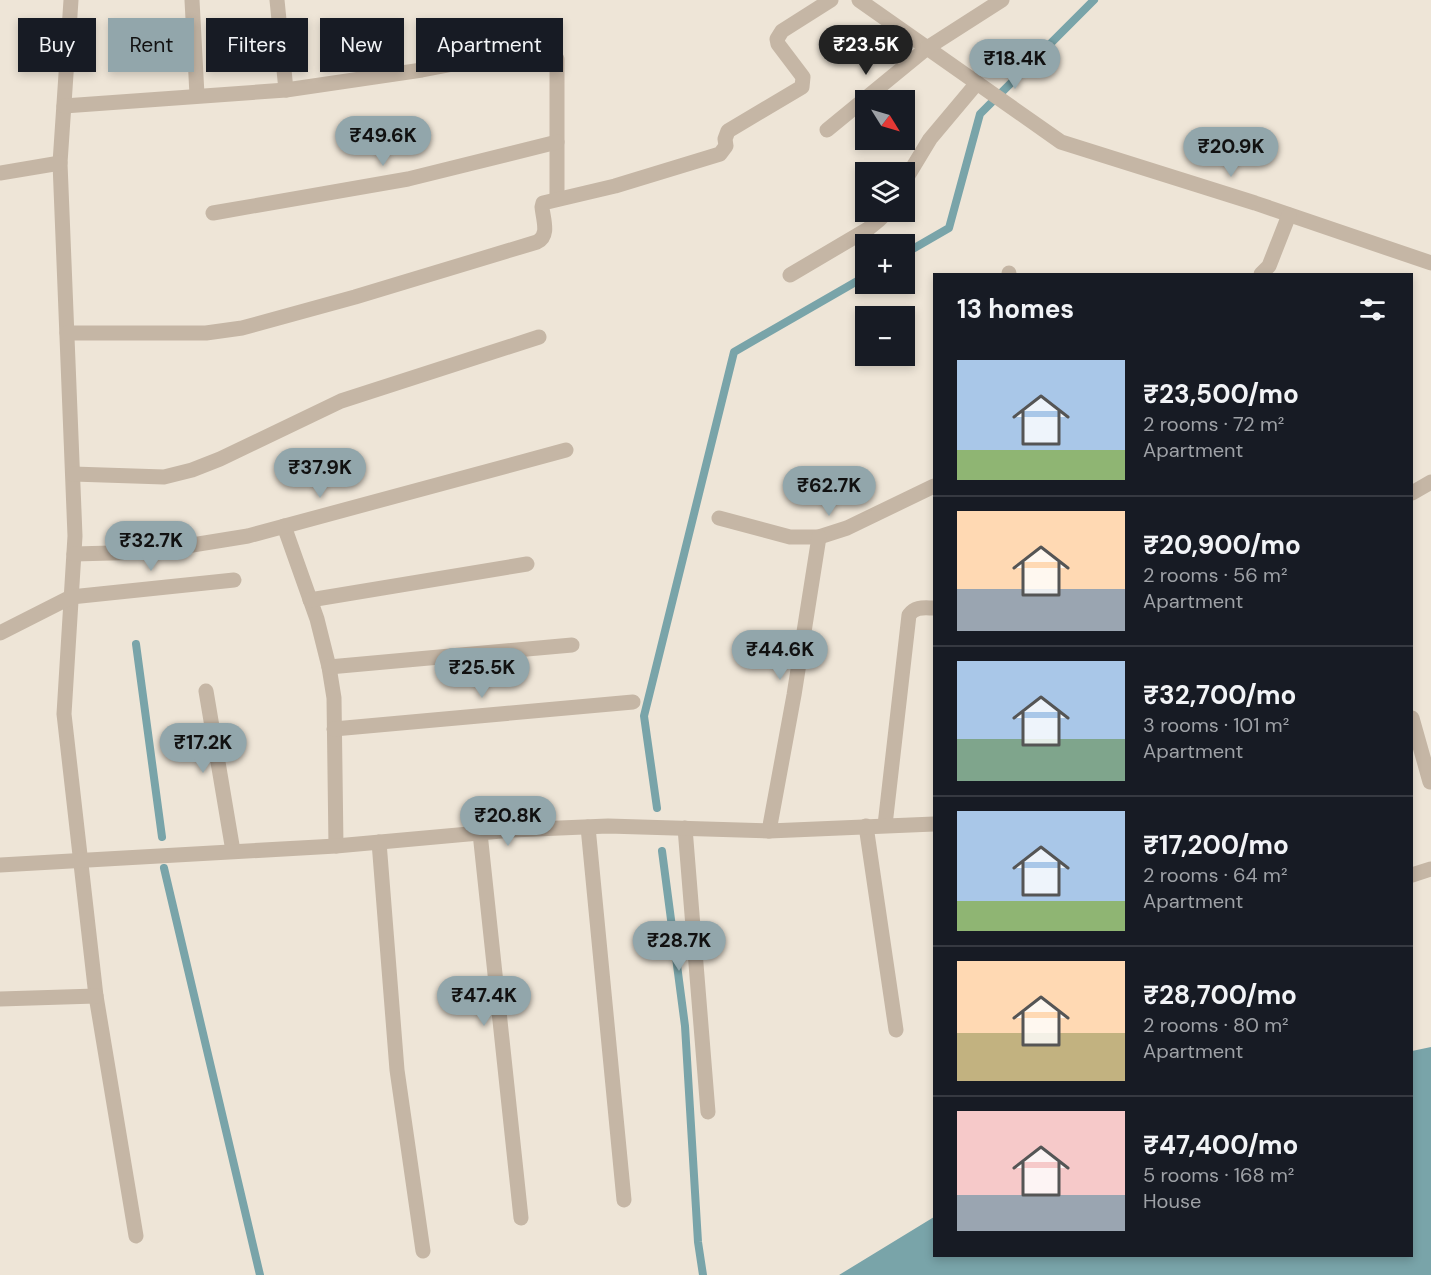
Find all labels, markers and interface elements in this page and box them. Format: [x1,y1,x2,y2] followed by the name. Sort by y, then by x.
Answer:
[18,18,96,72] chip: Buy
[108,18,194,72] chip: Rent
[206,18,308,72] chip: Filters
[320,18,404,72] chip: New
[416,18,563,72] chip: Apartment
[817,25,915,76] pin: ₹23.5K
[833,31,899,57] text: ₹23.5K
[966,39,1064,90] pin: ₹18.4K
[983,45,1047,71] text: ₹18.4K
[855,90,915,150] north arrow
[855,90,915,366] map controls
[334,116,432,167] pin: ₹49.6K
[349,122,417,148] text: ₹49.6K
[1182,127,1280,178] pin: ₹20.9K
[1197,133,1265,159] text: ₹20.9K
[855,162,915,222] button: layers
[855,234,915,294] button: +
[957,292,1074,326] text: 13 homes
[1356,293,1389,326] icon: filters
[855,306,915,366] button: −
[1143,377,1299,411] text: ₹23,500/mo
[1005,384,1077,456] icon: home
[1143,411,1284,437] text: 2 rooms · 72 m²
[1143,437,1243,463] text: Apartment
[271,448,369,499] pin: ₹37.9K
[288,454,352,480] text: ₹37.9K
[780,466,878,517] pin: ₹62.7K
[797,472,861,498] text: ₹62.7K
[102,521,200,572] pin: ₹32.7K
[119,527,183,553] text: ₹32.7K
[1143,528,1301,562] text: ₹20,900/mo
[1005,535,1077,607] icon: home
[1143,562,1288,588] text: 2 rooms · 56 m²
[1143,588,1243,614] text: Apartment
[731,630,829,681] pin: ₹44.6K
[746,636,814,662] text: ₹44.6K
[433,648,531,699] pin: ₹25.5K
[449,654,515,680] text: ₹25.5K
[1143,678,1296,712] text: ₹32,700/mo
[1005,685,1077,757] icon: home
[1143,712,1289,738] text: 3 rooms · 101 m²
[154,723,252,774] pin: ₹17.2K
[174,729,232,755] text: ₹17.2K
[1143,738,1243,764] text: Apartment
[459,796,557,847] pin: ₹20.8K
[474,802,542,828] text: ₹20.8K
[1143,828,1289,862] text: ₹17,200/mo
[1005,835,1077,907] icon: home
[1143,862,1287,888] text: 2 rooms · 64 m²
[1143,888,1243,914] text: Apartment
[630,921,728,972] pin: ₹28.7K
[647,927,711,953] text: ₹28.7K
[435,976,533,1027] pin: ₹47.4K
[1143,978,1297,1012] text: ₹28,700/mo
[451,982,517,1008] text: ₹47.4K
[1005,985,1077,1057] icon: home
[1143,1012,1289,1038] text: 2 rooms · 80 m²
[1143,1038,1243,1064] text: Apartment
[1143,1128,1298,1162] text: ₹47,400/mo
[1005,1135,1077,1207] icon: home
[1143,1162,1294,1188] text: 5 rooms · 168 m²
[1143,1188,1201,1214] text: House

